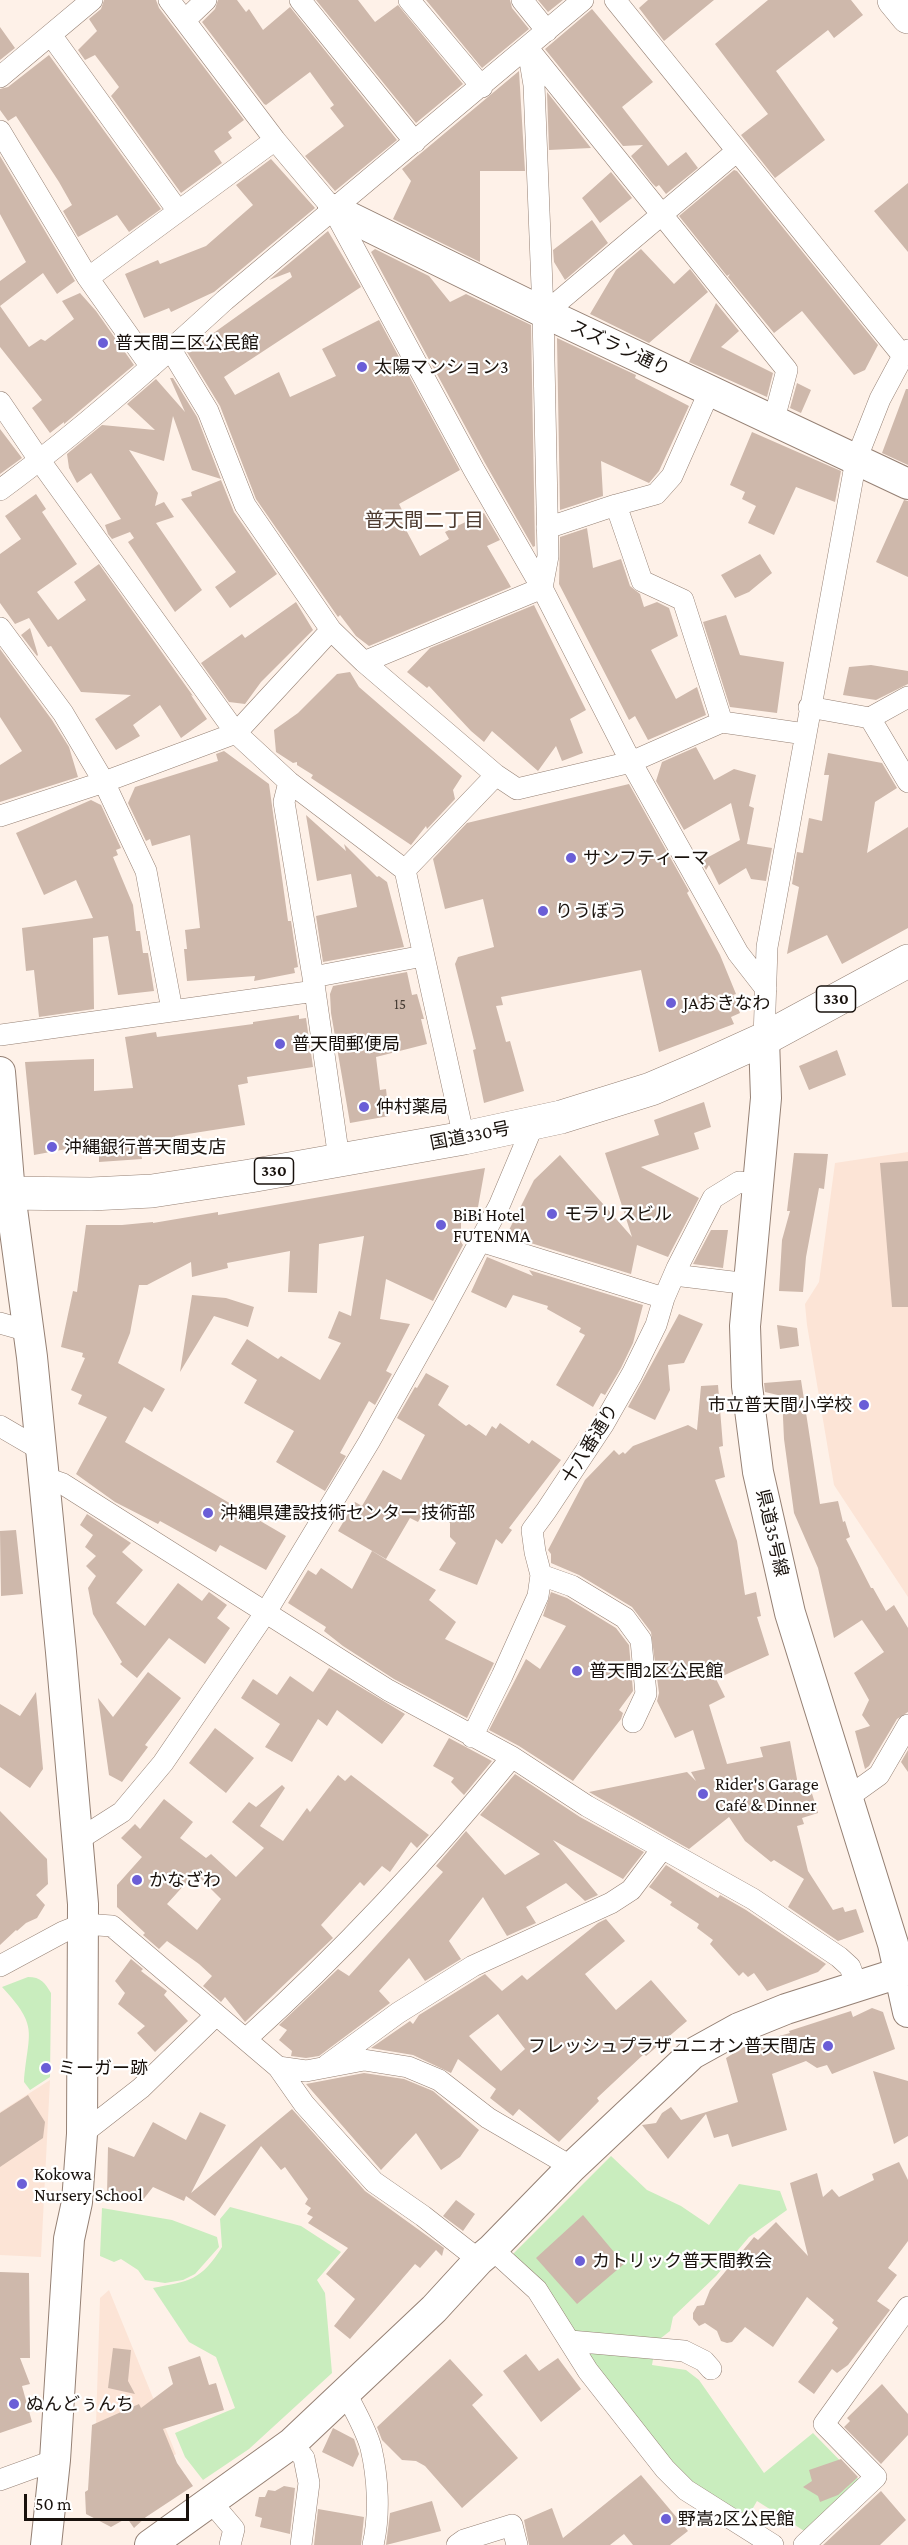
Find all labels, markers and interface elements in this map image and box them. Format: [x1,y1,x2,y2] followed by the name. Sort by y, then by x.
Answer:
[566,315,674,381] street label: スズラン通り
[115,332,259,354] place label: 普天間三区公民館
[96,336,110,350] marker: 普天間三区公民館
[374,356,509,378] place label: 太陽マンション3
[355,360,369,374] marker: 太陽マンション3
[364,509,484,533] district label: 普天間二丁目
[583,847,709,869] place label: サンフティーマ
[564,851,578,865] marker: サンフティーマ
[555,900,627,922] place label: りうぼう
[536,904,550,918] marker: りうぼう
[816,986,856,1012] road number: 330
[683,992,771,1014] place label: JAおきなわ
[394,995,406,1013] house number: 15
[664,996,678,1010] marker: JAおきなわ
[292,1033,400,1055] place label: 普天間郵便局
[273,1037,287,1051] marker: 普天間郵便局
[376,1096,448,1118] place label: 仲村薬局
[357,1100,371,1114] marker: 仲村薬局
[428,1118,512,1154] street label: 国道330号
[64,1136,226,1158] place label: 沖縄銀行普天間支店
[45,1140,59,1154] marker: 沖縄銀行普天間支店
[254,1158,294,1184] road number: 330
[564,1203,672,1225] place label: モラリスビル
[453,1204,530,1246] place label: BiBi Hotel FUTENMA
[545,1207,559,1221] marker: モラリスビル
[434,1218,448,1232] marker: BiBi Hotel FUTENMA
[708,1394,852,1416] place label: 市立普天間小学校
[857,1398,871,1412] marker: 市立普天間小学校
[557,1400,623,1488] street label: 十八番通り
[751,1487,793,1579] street label: 県道35号線
[220,1502,475,1524] place label: 沖縄県建設技術センター 技術部
[201,1506,215,1520] marker: 沖縄県建設技術センター 技術部
[589,1660,724,1682] place label: 普天間2区公民館
[570,1664,584,1678] marker: 普天間2区公民館
[715,1773,819,1816] place label: Rider's Garage Café & Dinner
[696,1787,710,1801] marker: Rider's Garage Café & Dinner
[149,1869,221,1891] place label: かなざわ
[130,1873,144,1887] marker: かなざわ
[528,2035,816,2057] place label: フレッシュプラザユニオン普天間店
[821,2039,835,2053] marker: フレッシュプラザユニオン普天間店
[58,2057,148,2079] place label: ミーガー跡
[39,2061,53,2075] marker: ミーガー跡
[34,2163,143,2206] place label: Kokowa Nursery School
[15,2177,29,2191] marker: Kokowa Nursery School
[592,2250,772,2272] place label: カトリック普天間教会
[573,2254,587,2268] marker: カトリック普天間教会
[26,2393,134,2415] place label: ぬんどぅんち
[7,2397,21,2411] marker: ぬんどぅんち
[27,2482,192,2520] scale bar
[35,2494,72,2514] text: 50 m
[678,2508,795,2530] place label: 野嵩2区公民館
[659,2512,673,2526] marker: 野嵩2区公民館

